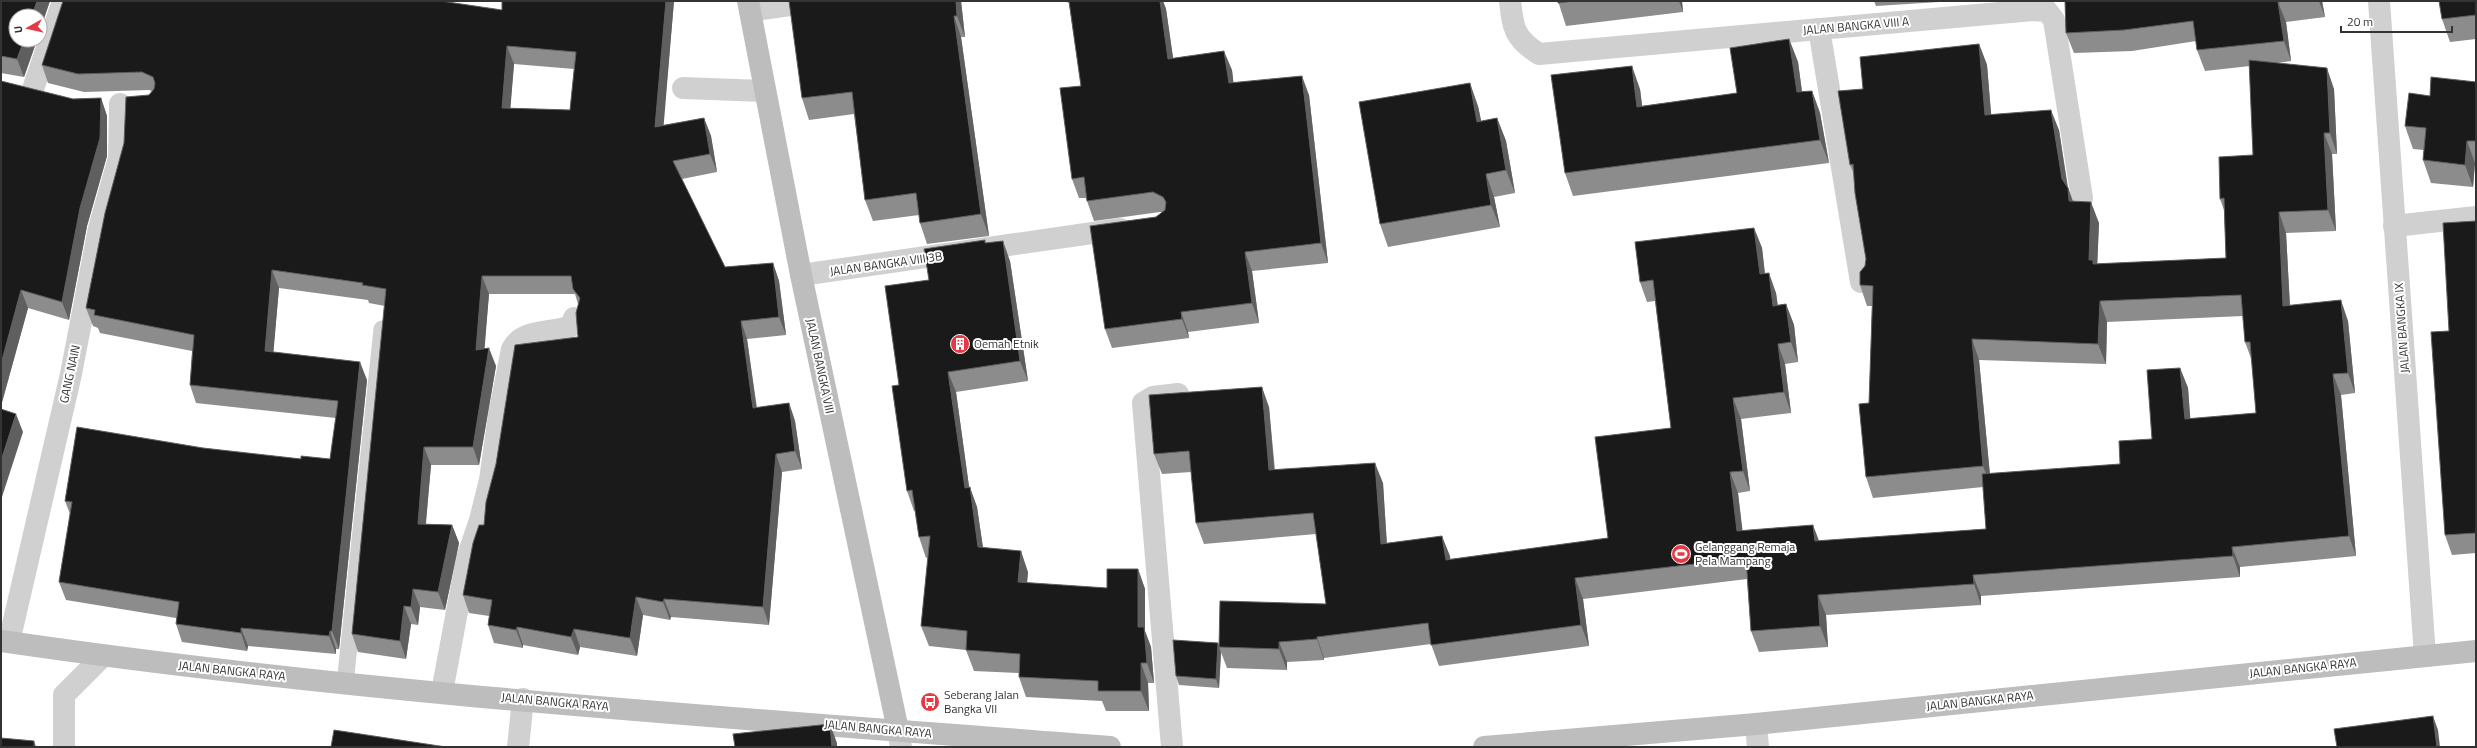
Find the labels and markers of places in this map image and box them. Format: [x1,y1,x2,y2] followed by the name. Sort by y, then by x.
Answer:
[949,333,971,355] building icon: Oemah Etnik
[974,334,1039,353] place label: Oemah Etnik
[1695,537,1795,570] place label: Gelanggang Remaja Pela Mampang
[1670,543,1692,565] sports icon: Gelanggang Remaja Pela Mampang
[944,685,1019,718] place label: Seberang Jalan Bangka VII
[919,691,941,713] bus stop icon: Seberang Jalan Bangka VII

